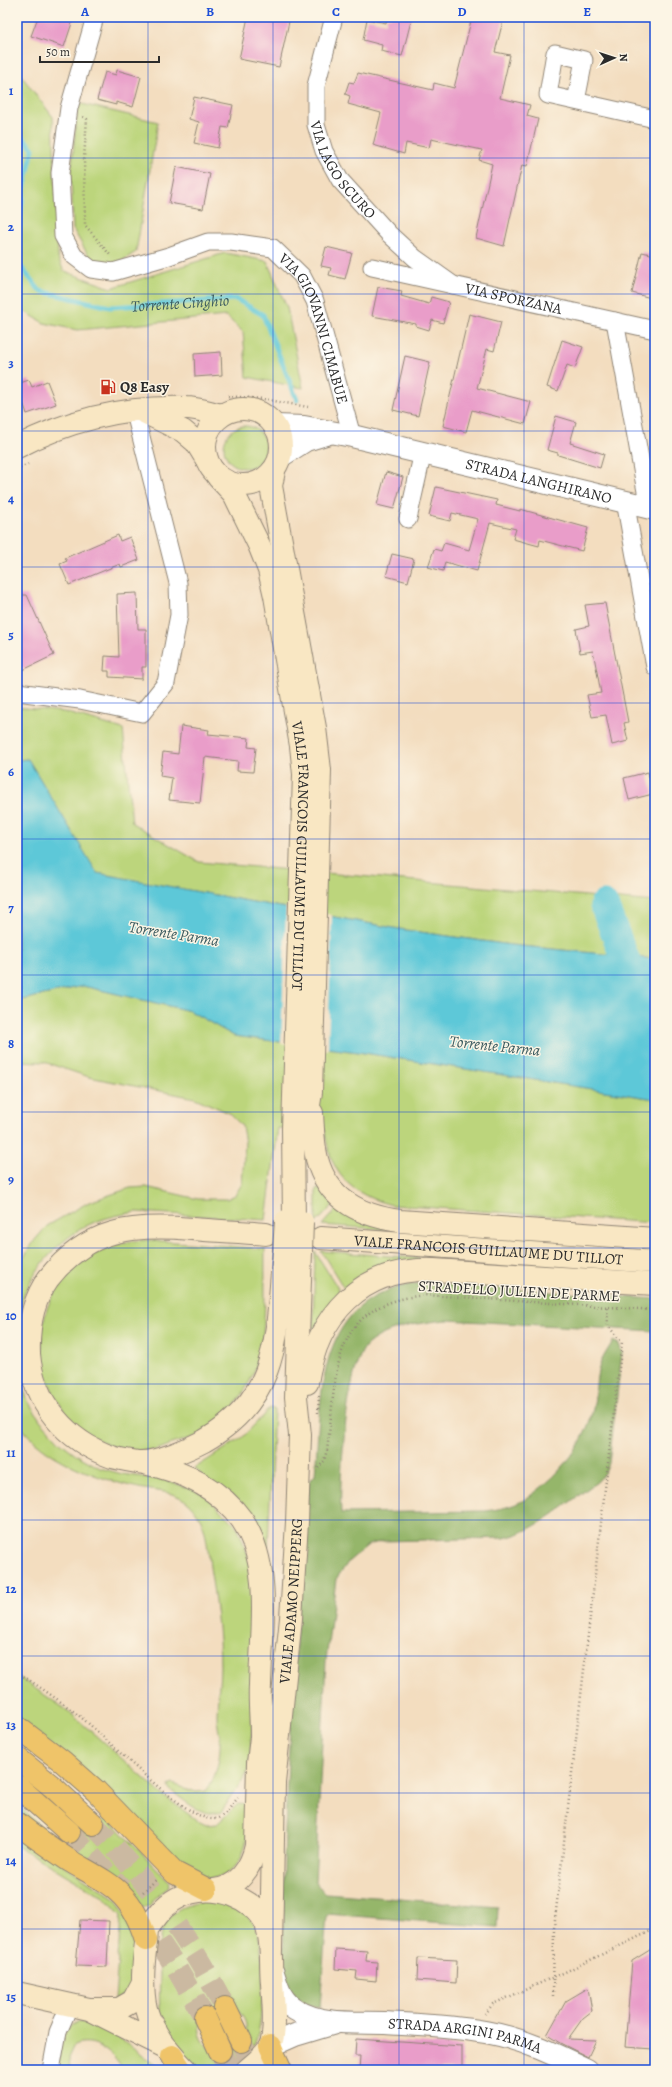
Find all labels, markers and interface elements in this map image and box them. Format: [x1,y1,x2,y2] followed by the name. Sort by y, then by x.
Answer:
[80,3,90,20] text: A
[206,3,214,20] text: B
[332,3,340,20] text: C
[457,3,467,20] text: D
[583,3,591,20] text: E
[40,38,159,64] scale bar
[594,38,634,78] north arrow
[46,44,70,60] text: 50 m
[616,53,631,62] text: N
[9,82,14,99] text: 1
[305,117,380,223] street label: VIA LAGO SCURO
[8,218,15,235] text: 2
[274,248,353,406] street label: VIA GIOVANNI CIMABUE
[462,278,564,319] street label: VIA SPORZANA
[130,289,230,318] water label: Torrente Cinghio
[8,354,14,371] text: 3
[120,377,170,397] place label: Q8 Easy
[99,378,117,396] fuel station icon: Q8 Easy
[464,454,614,508] street label: STRADA LANGHIRANO
[8,490,14,507] text: 4
[8,626,14,643] text: 5
[287,719,314,992] street label: VIALE FRANCOIS GUILLAUME DU TILLOT
[8,763,14,780] text: 6
[8,899,14,916] text: 7
[127,916,221,952] water label: Torrente Parma
[448,1030,542,1062] water label: Torrente Parma
[8,1035,14,1052] text: 8
[8,1171,14,1188] text: 9
[352,1230,625,1270] street label: VIALE FRANCOIS GUILLAUME DU TILLOT
[418,1276,620,1306] street label: STRADELLO JULIEN DE PARME
[5,1307,17,1324] text: 10
[6,1444,16,1461] text: 11
[274,1518,307,1685] street label: VIALE ADAMO NEIPPERG
[6,1580,17,1597] text: 12
[6,1716,17,1733] text: 13
[6,1852,16,1869] text: 14
[6,1988,17,2005] text: 15
[387,2013,545,2058] street label: STRADA ARGINI PARMA

